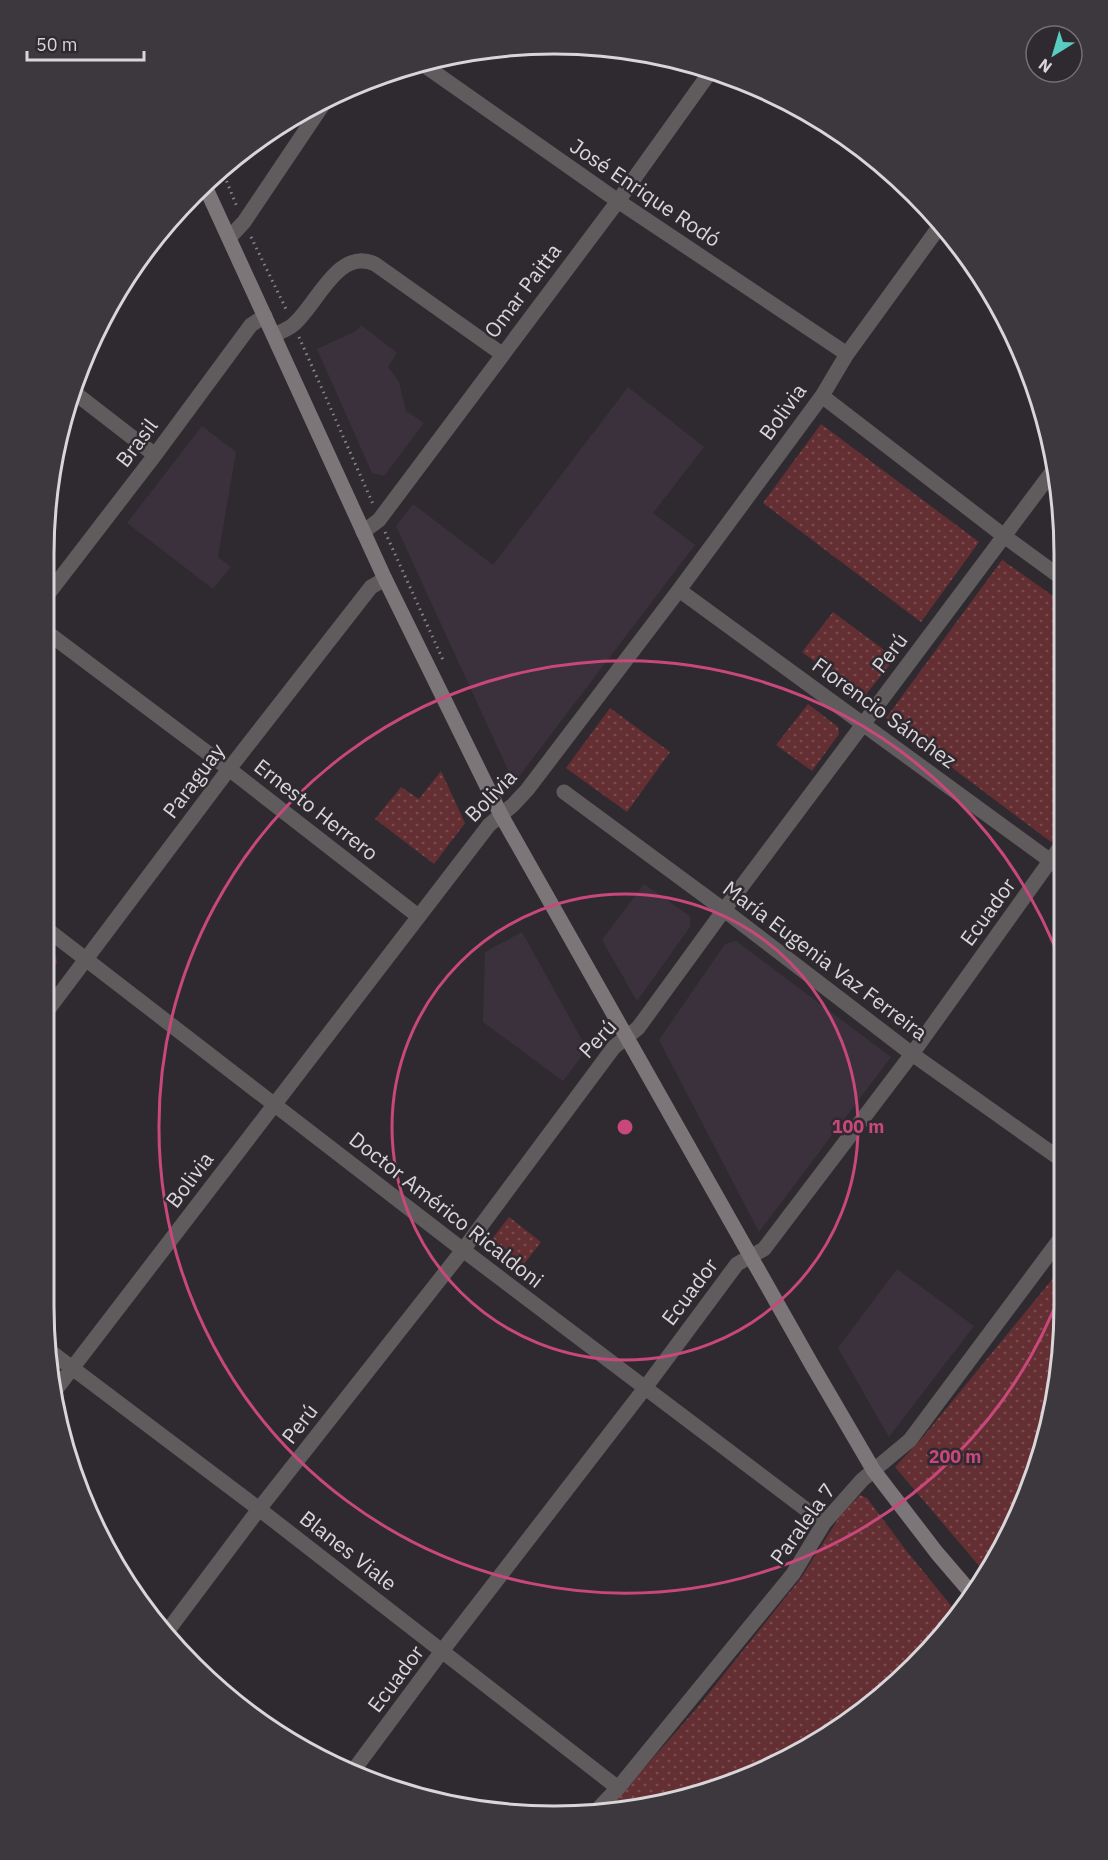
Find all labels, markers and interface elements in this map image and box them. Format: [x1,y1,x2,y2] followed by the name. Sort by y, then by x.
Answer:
[27,24,144,62] scale bar
[1024,24,1084,84] north arrow
[36,33,78,56] text: 50 m
[1034,55,1056,77] text: N
[565,131,726,253] street label: José Enrique Rodó
[477,237,567,343] street label: Omar Paitta
[752,378,812,445] street label: Bolivia
[109,412,164,472] street label: Brasil
[865,627,913,678] street label: Perú
[807,650,963,774] street label: Florencio Sánchez
[156,737,231,824] street label: Paraguay
[249,752,384,866] street label: Ernesto Herrero
[458,763,522,828] street label: Bolivia
[953,872,1021,951] street label: Ecuador
[718,874,934,1046] street label: María Eugenia Vaz Ferreira
[572,1013,622,1064] street label: Perú
[832,1115,884,1138] text: 100 m
[615,1117,635,1137] centre of rings
[344,1125,549,1294] street label: Doctor Américo Ricaldoni
[159,1146,219,1213] street label: Bolivia
[655,1252,724,1331] street label: Ecuador
[275,1398,324,1449] street label: Perú
[929,1445,981,1468] text: 200 m
[763,1477,841,1570] street label: Paralela 7
[294,1504,403,1597] street label: Blanes Viale
[361,1639,430,1718] street label: Ecuador

